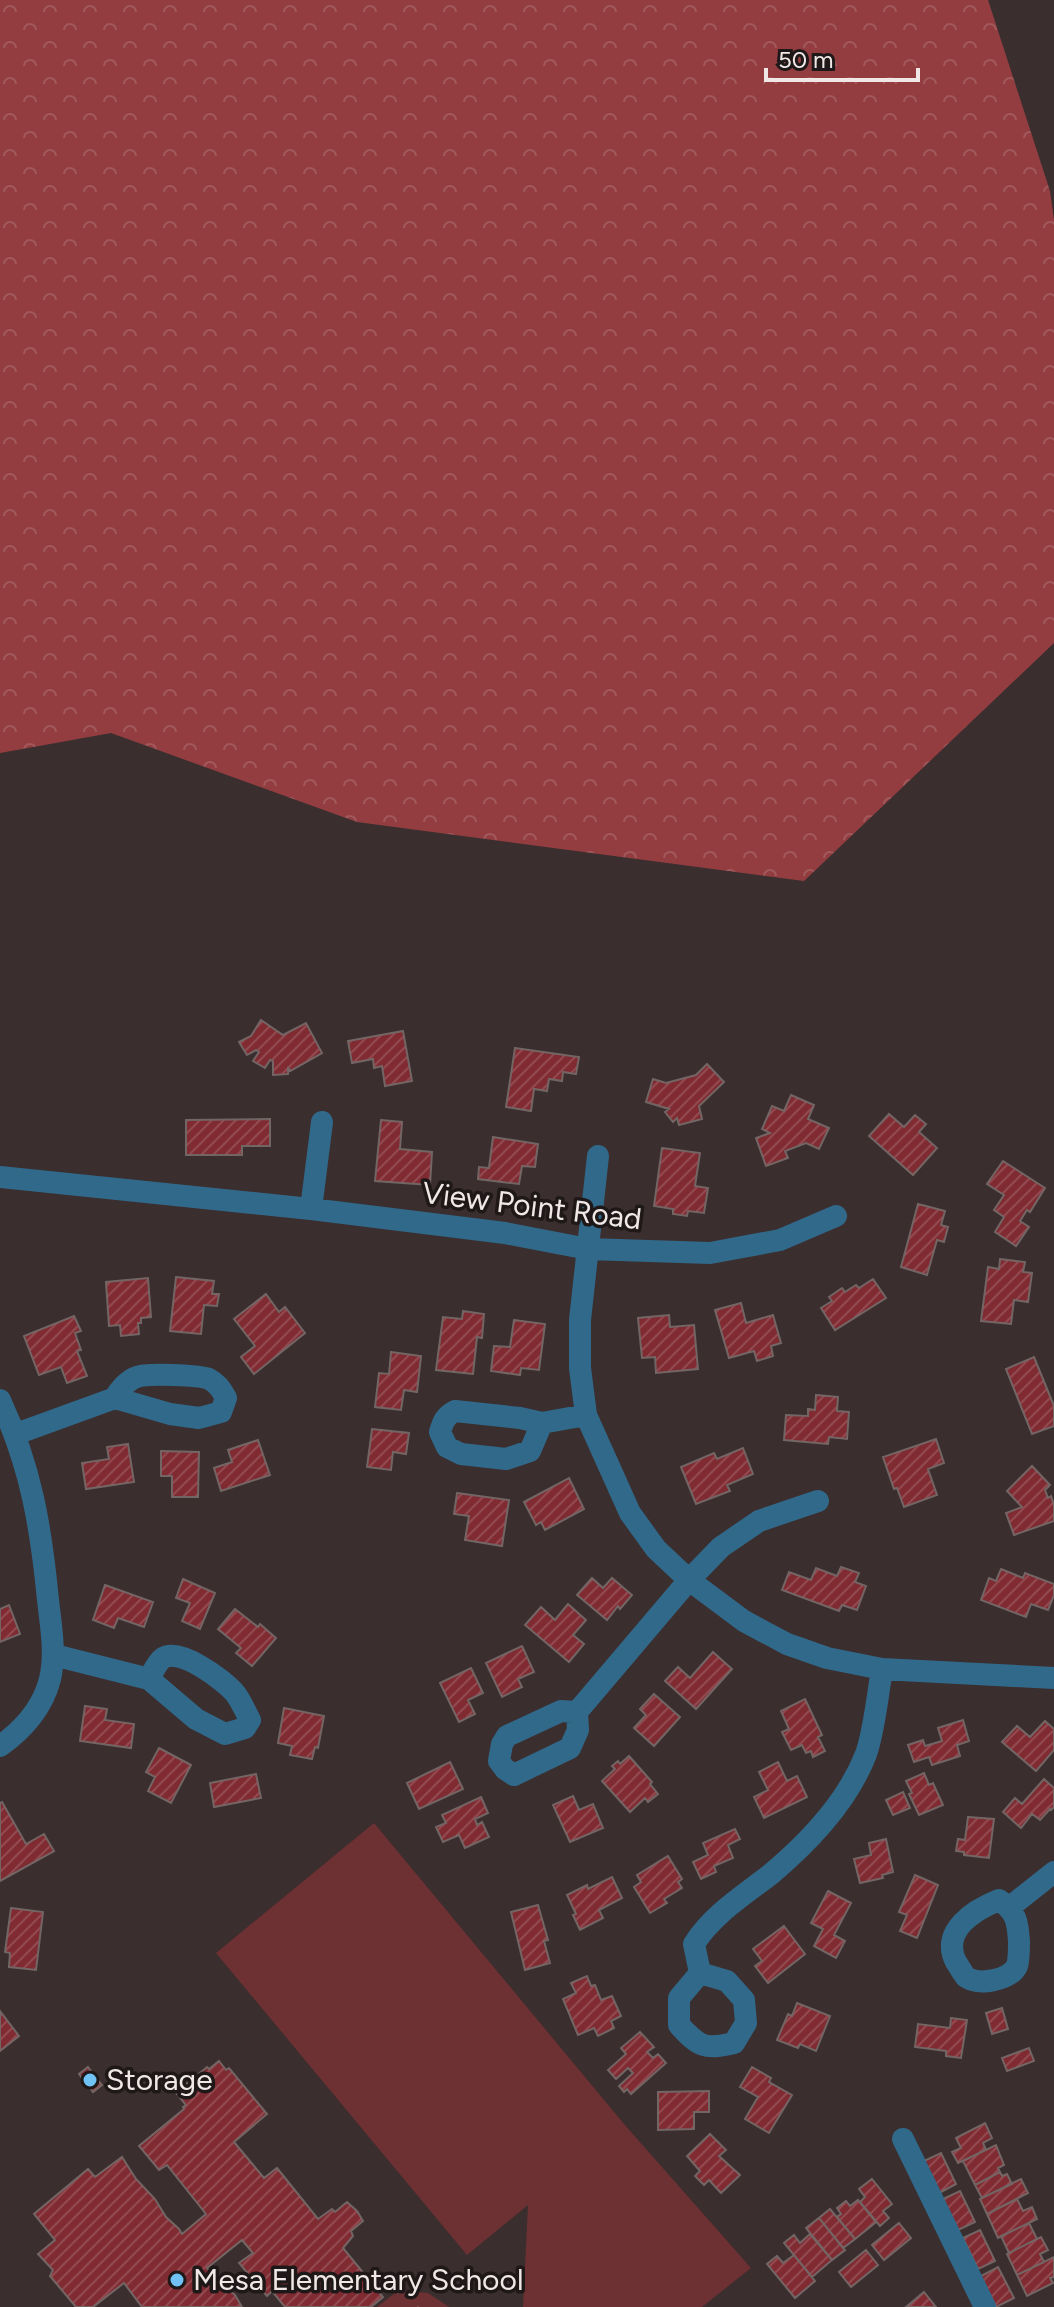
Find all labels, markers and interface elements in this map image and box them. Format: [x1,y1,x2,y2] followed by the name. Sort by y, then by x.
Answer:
[766,32,918,82] scale bar
[778,45,834,74] text: 50 m
[420,1174,644,1237] street label: View Point Road
[106,2061,213,2098] place label: Storage
[81,2071,99,2089] marker: Storage
[193,2261,524,2298] place label: Mesa Elementary School
[168,2271,186,2289] marker: Mesa Elementary School

